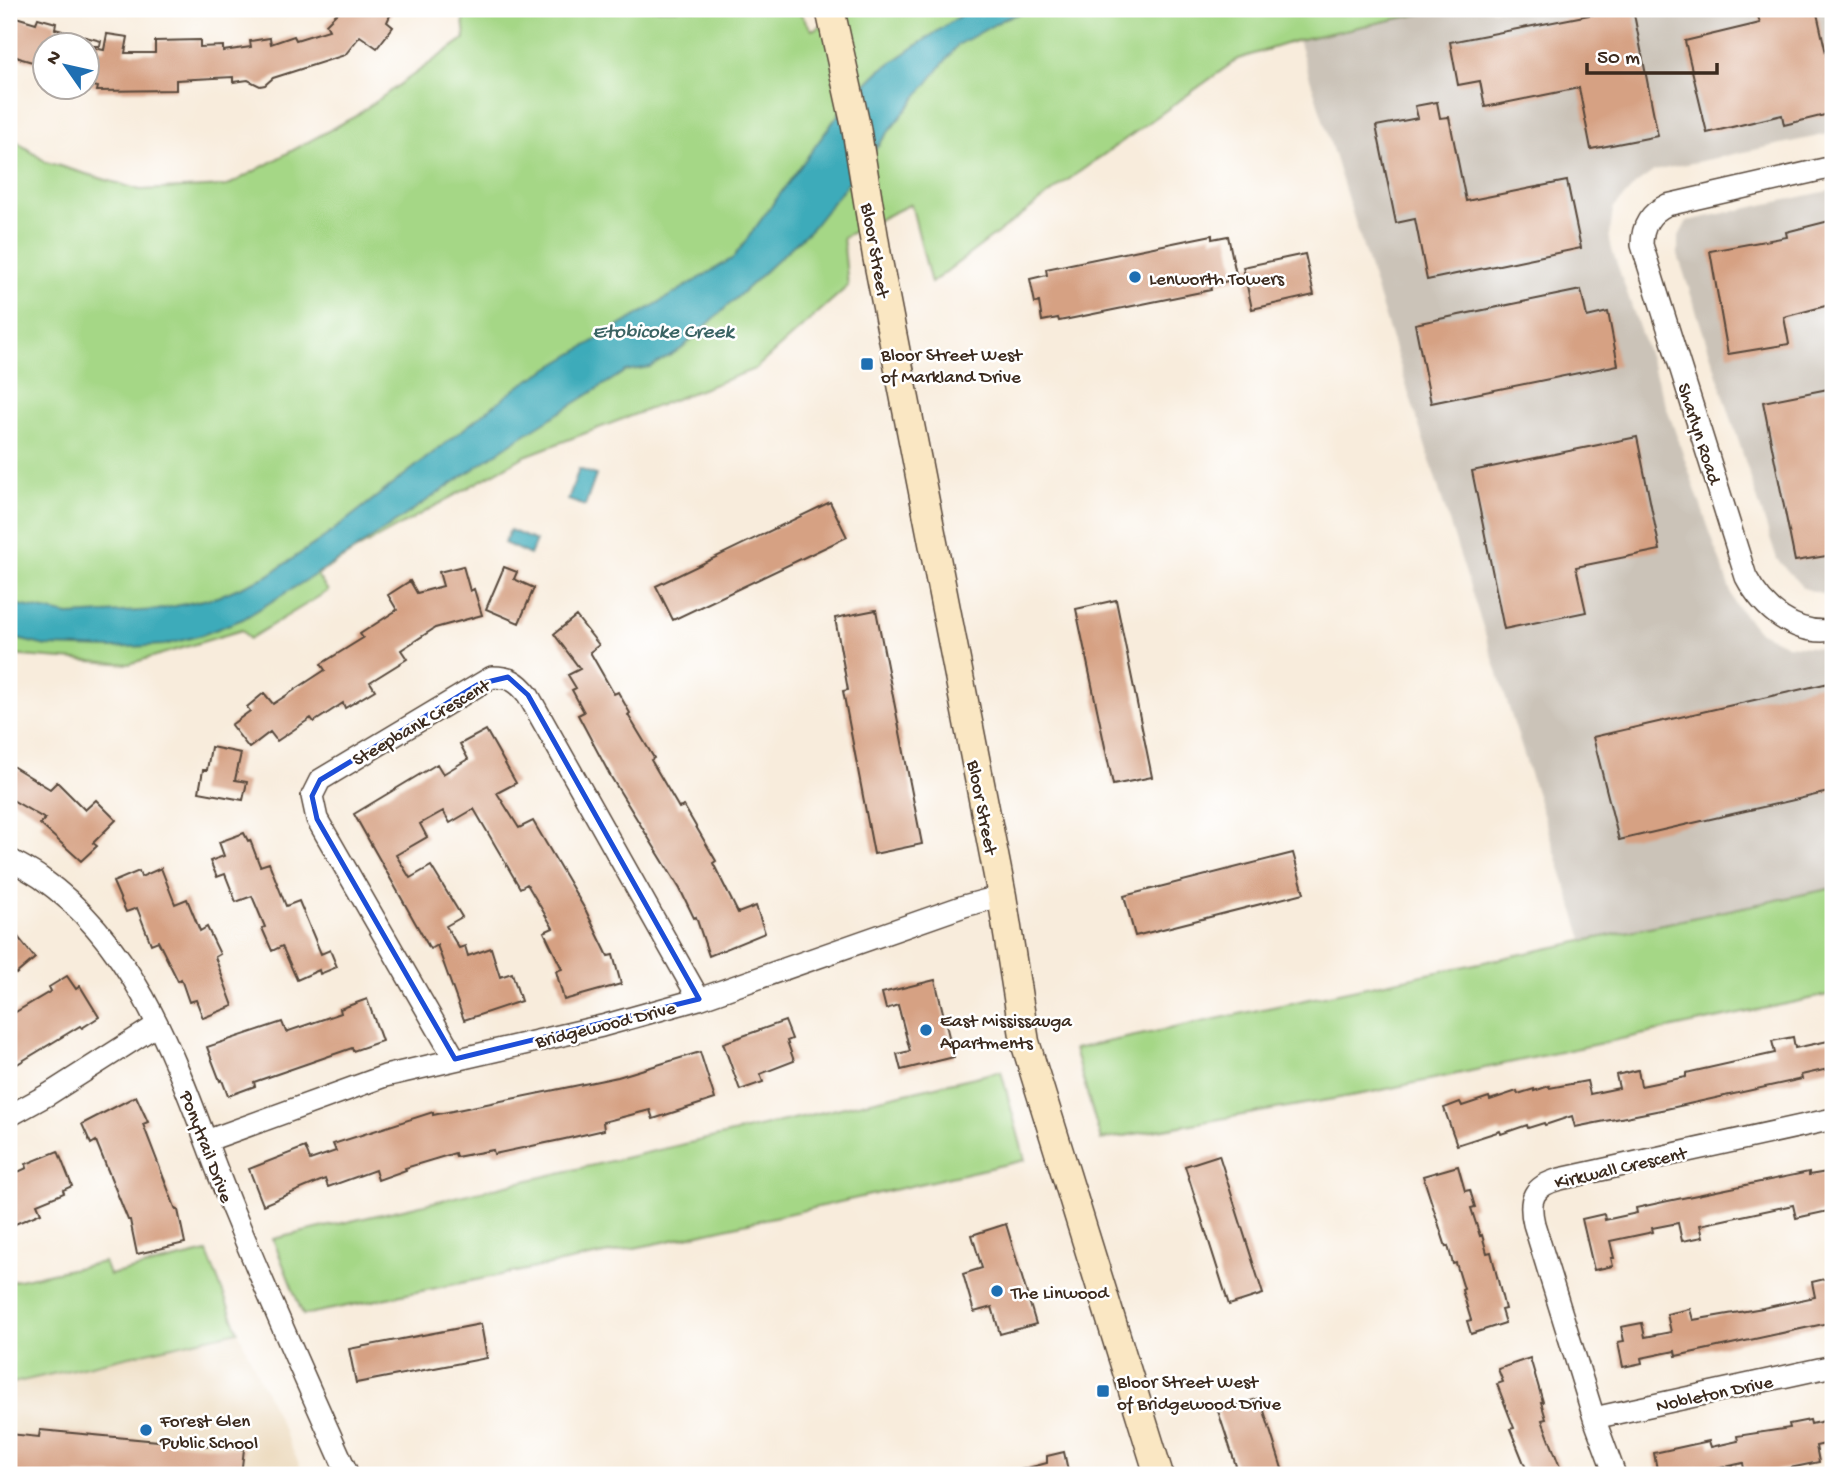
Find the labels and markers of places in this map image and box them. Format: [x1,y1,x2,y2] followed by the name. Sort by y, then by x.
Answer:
[1127,269,1143,285] marker: Lenworth Towers
[1149,269,1285,292] place label: Lenworth Towers
[880,345,1024,390] place label: Bloor Street West of Markland Drive
[859,356,875,372] marker: Bloor Street West of Markland Drive
[940,1011,1073,1056] place label: East Mississauga Apartments
[918,1022,934,1038] marker: East Mississauga Apartments
[989,1283,1005,1299] marker: The Linwood
[1010,1283,1110,1306] place label: The Linwood
[1116,1372,1281,1417] place label: Bloor Street West of Bridgewood Drive
[1095,1383,1111,1399] marker: Bloor Street West of Bridgewood Drive
[159,1411,258,1456] place label: Forest Glen Public School
[138,1422,154,1438] marker: Forest Glen Public School

